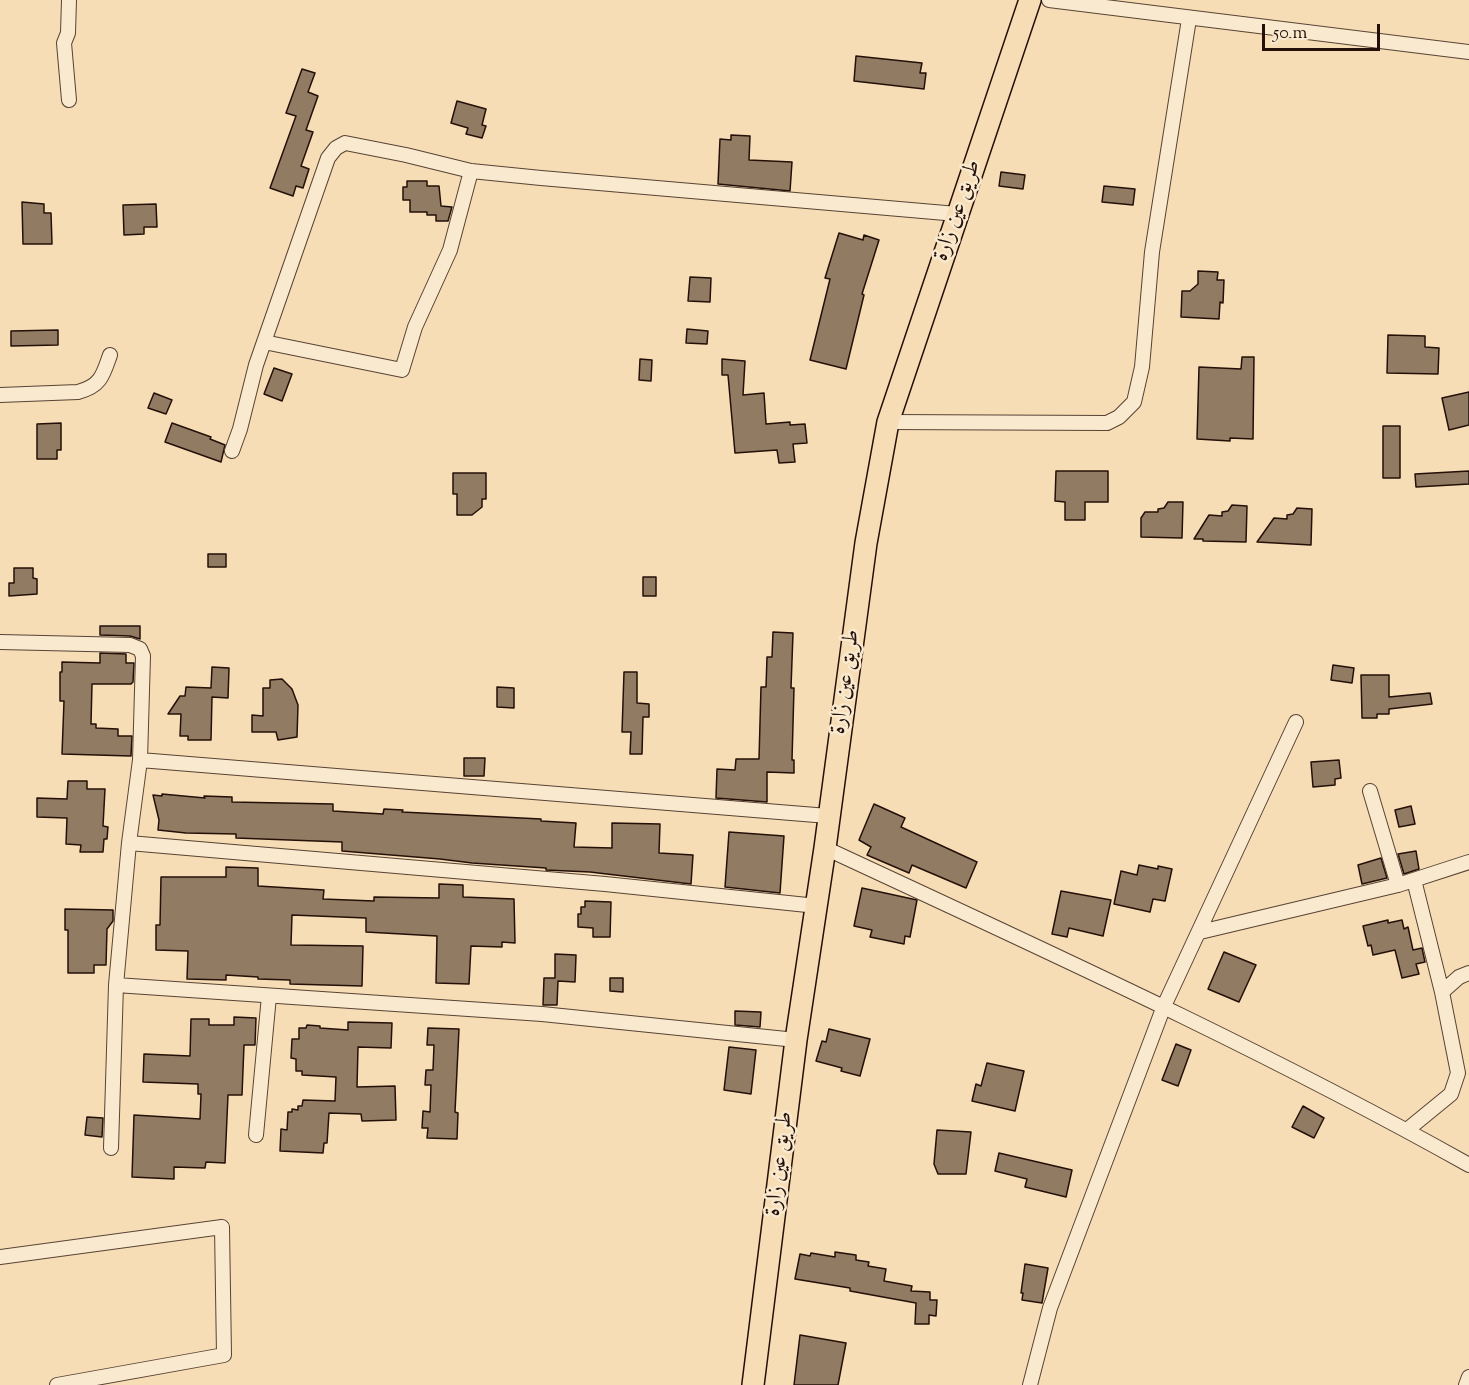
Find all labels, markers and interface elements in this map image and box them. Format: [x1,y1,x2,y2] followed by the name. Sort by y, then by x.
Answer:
[1265,12,1384,50] scale bar
[1273,21,1307,47] text: 50 m
[929,157,989,265] street label: طريق عين زارة
[827,628,867,736] street label: طريق عين زارة
[761,1110,801,1218] street label: طريق عين زارة

